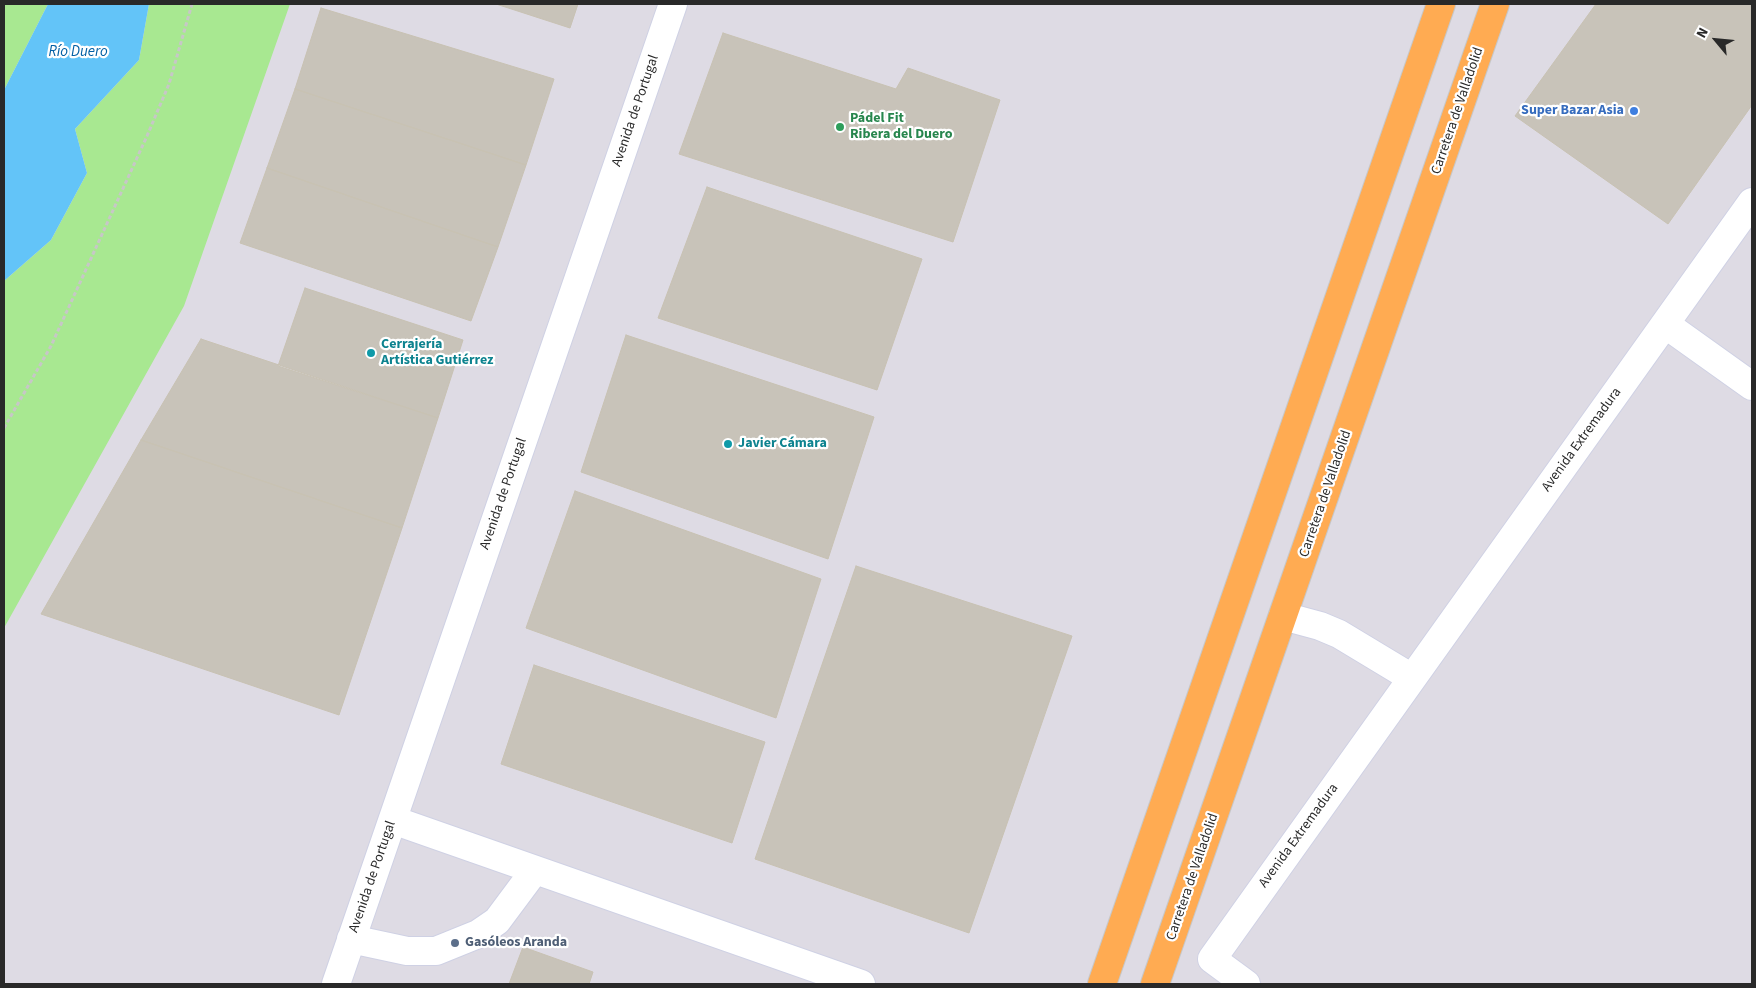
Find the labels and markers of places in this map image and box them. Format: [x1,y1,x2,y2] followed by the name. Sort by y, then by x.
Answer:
[1521,103,1624,119] place label: Super Bazar Asia
[1628,105,1640,117] marker: Super Bazar Asia
[850,111,952,144] place label: Pádel Fit Ribera del Duero
[834,121,846,133] marker: Pádel Fit Ribera del Duero
[381,337,494,370] place label: Cerrajería Artística Gutiérrez
[365,347,377,359] marker: Cerrajería Artística Gutiérrez
[738,436,827,452] place label: Javier Cámara
[722,438,734,450] marker: Javier Cámara
[465,935,567,951] place label: Gasóleos Aranda
[449,937,461,949] marker: Gasóleos Aranda

